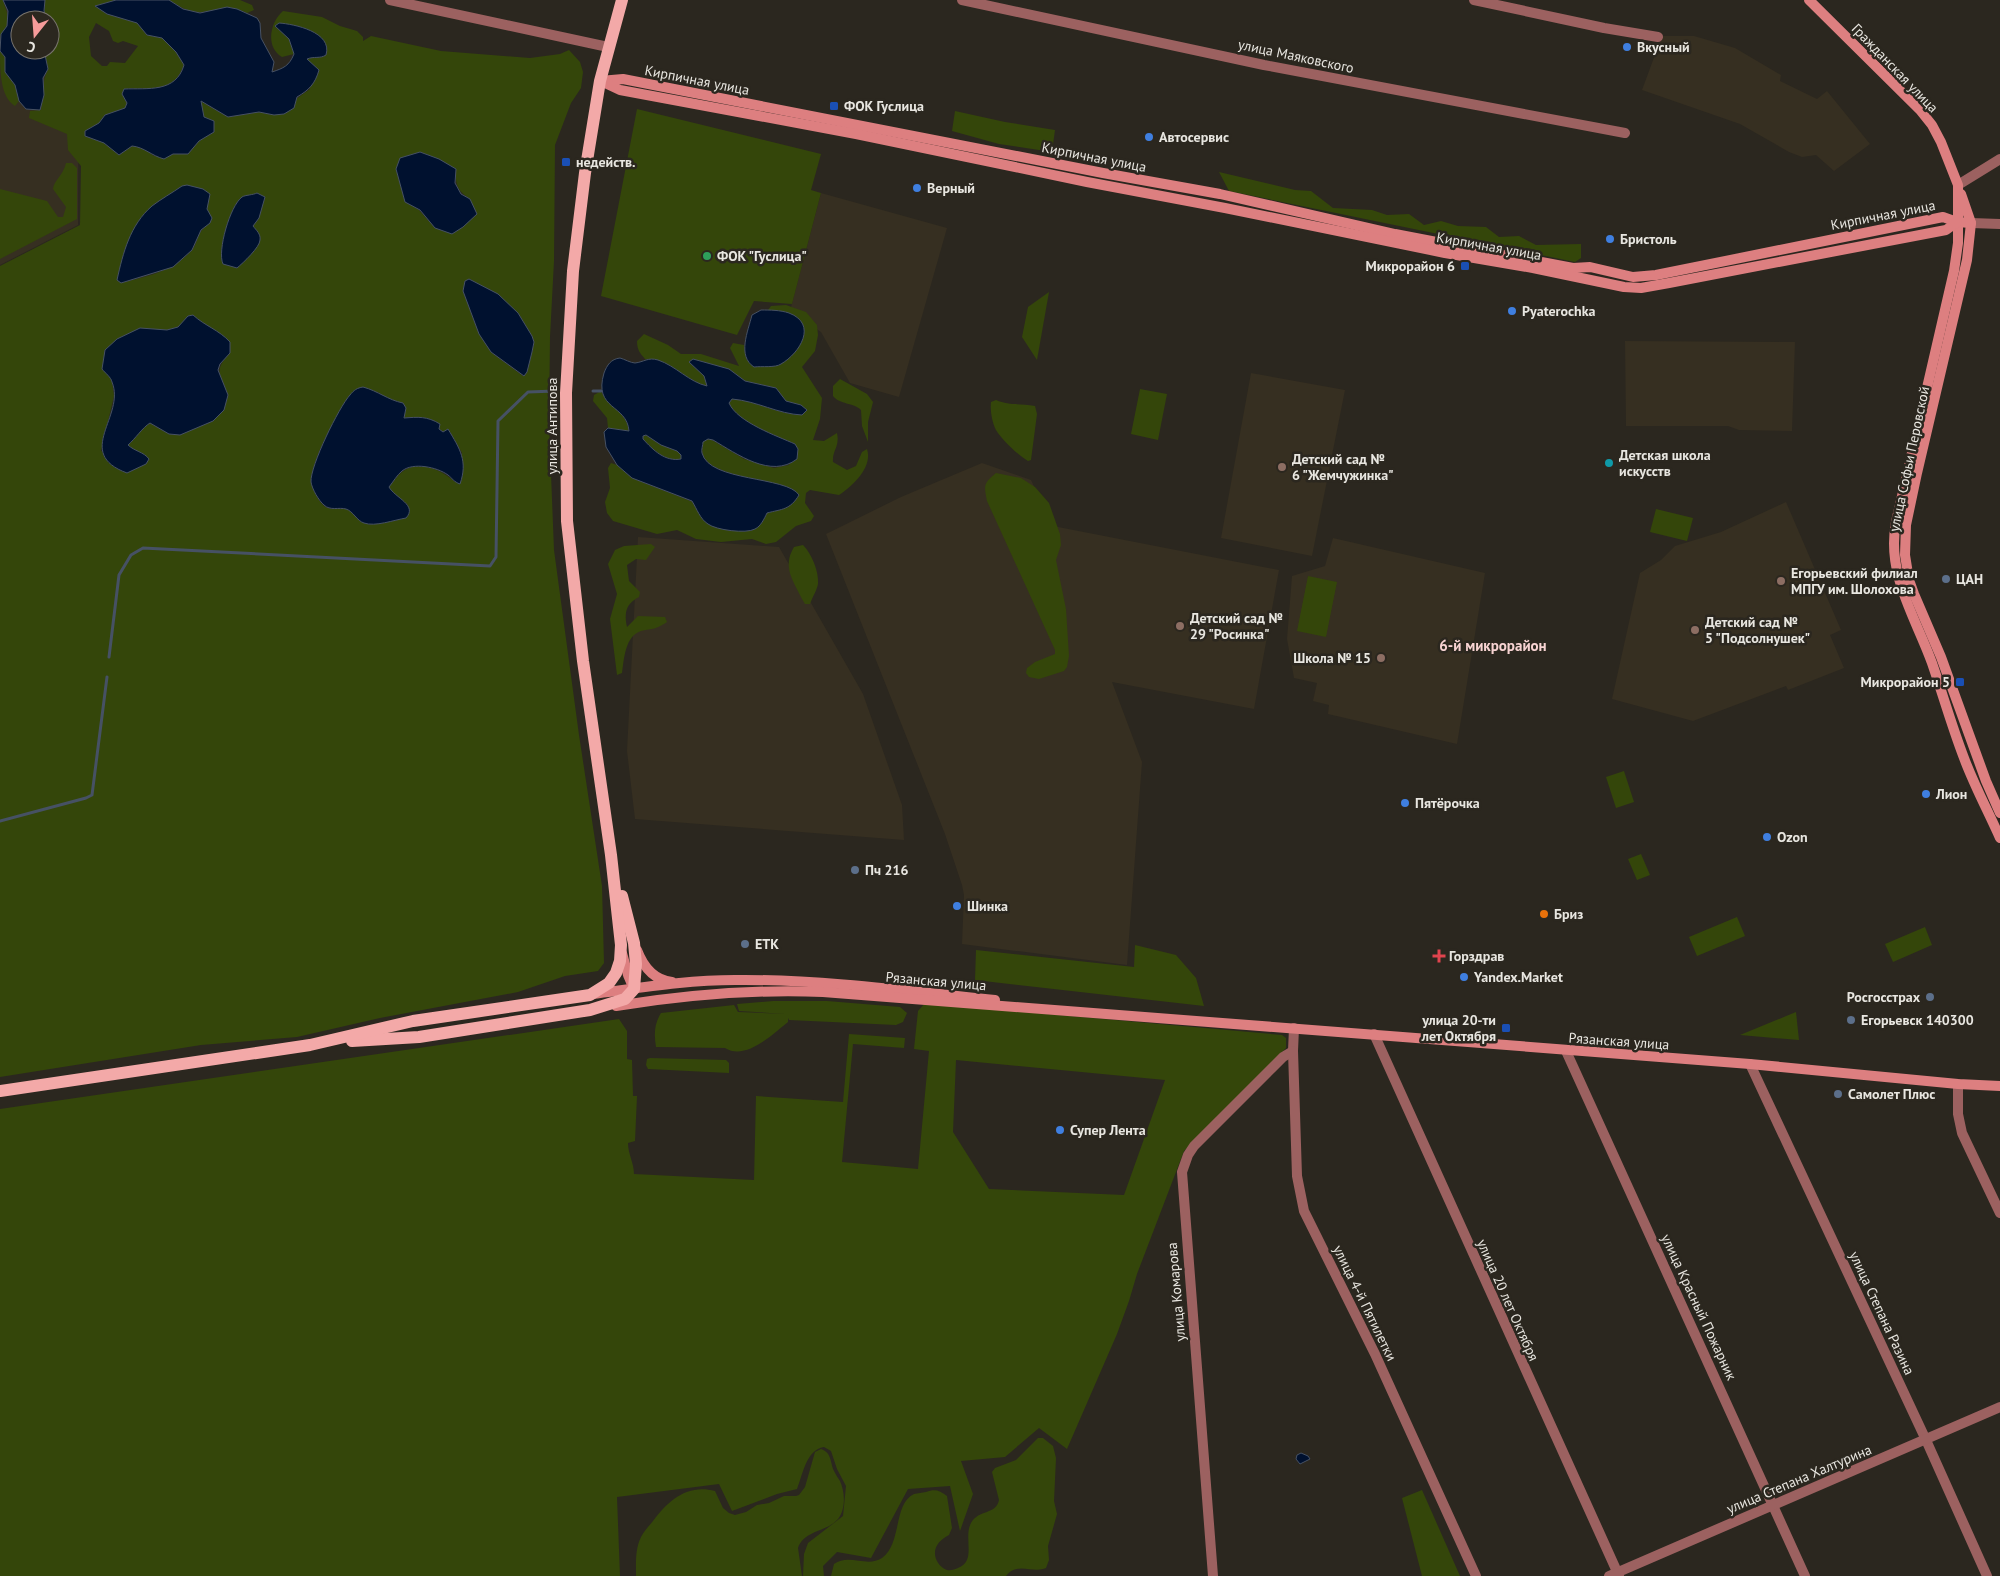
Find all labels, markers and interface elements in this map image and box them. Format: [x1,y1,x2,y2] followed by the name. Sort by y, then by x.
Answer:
[10,10,60,60] north arrow
[1848,20,1942,116] street label: Гражданская улица
[1236,35,1356,77] street label: улица Маяковского
[25,38,38,57] text: С
[1637,38,1690,56] place label: Вкусный
[1621,41,1633,53] marker: Вкусный
[643,61,751,99] street label: Кирпичная улица
[844,97,924,115] place label: ФОК Гуслица
[828,100,840,112] marker: ФОК Гуслица
[1159,128,1229,146] place label: Автосервис
[1143,131,1155,143] marker: Автосервис
[1040,138,1148,176] street label: Кирпичная улица
[576,153,636,171] place label: недейств.
[560,156,572,168] marker: недейств.
[927,179,975,197] place label: Верный
[911,182,923,194] marker: Верный
[1829,196,1937,234] street label: Кирпичная улица
[1435,228,1543,264] street label: Кирпичная улица
[1620,230,1677,248] place label: Бристоль
[1604,233,1616,245] marker: Бристоль
[717,247,807,265] place label: ФОК "Гуслица"
[701,250,713,262] marker: ФОК "Гуслица"
[1366,257,1455,275] place label: Микрорайон 6
[1459,260,1471,272] marker: Микрорайон 6
[1522,302,1596,320] place label: Pyaterochka
[1506,305,1518,317] marker: Pyaterochka
[543,378,561,474] street label: улица Антипова
[1885,385,1933,533] street label: улица Софьи Перовской
[1619,446,1711,480] place label: Детская школа искусств
[1292,450,1394,484] place label: Детский сад № 6 "Жемчужинка"
[1603,457,1615,469] marker: Детская школа искусств
[1276,461,1288,473] marker: Детский сад № 6 "Жемчужинка"
[1791,564,1918,598] place label: Егорьевский филиал МПГУ им. Шолохова
[1956,570,1983,588] place label: ЦАН
[1940,573,1952,585] marker: ЦАН
[1775,575,1787,587] marker: Егорьевский филиал МПГУ им. Шолохова
[1190,609,1283,643] place label: Детский сад № 29 "Росинка"
[1705,613,1810,647] place label: Детский сад № 5 "Подсолнушек"
[1174,620,1186,632] marker: Детский сад № 29 "Росинка"
[1689,624,1701,636] marker: Детский сад № 5 "Подсолнушек"
[1439,636,1547,655] district label: 6-й микрорайон
[1293,649,1371,667] place label: Школа № 15
[1375,652,1387,664] marker: Школа № 15
[1861,673,1950,691] place label: Микрорайон 5
[1954,676,1966,688] marker: Микрорайон 5
[1935,785,1967,803] place label: Лион
[1920,788,1932,800] marker: Лион
[1415,794,1480,812] place label: Пятёрочка
[1399,797,1411,809] marker: Пятёрочка
[1777,828,1808,846] place label: Ozon
[1761,831,1773,843] marker: Ozon
[865,861,908,879] place label: Пч 216
[849,864,861,876] marker: Пч 216
[967,897,1008,915] place label: Шинка
[951,900,963,912] marker: Шинка
[1554,905,1583,923] place label: Бриз
[1538,908,1550,920] marker: Бриз
[755,935,779,953] place label: ЕТК
[739,938,751,950] marker: ЕТК
[1449,947,1504,965] place label: Горздрав
[1433,950,1445,962] marker: Горздрав
[885,968,987,994] street label: Рязанская улица
[1473,968,1563,986] place label: Yandex.Market
[1458,971,1470,983] marker: Yandex.Market
[1847,988,1921,1006] place label: Росгосстрах
[1924,991,1936,1003] marker: Росгосстрах
[1421,1011,1496,1045] place label: улица 20-ти лет Октября
[1861,1011,1974,1029] place label: Егорьевск 140300
[1845,1014,1857,1026] marker: Егорьевск 140300
[1500,1022,1512,1034] marker: улица 20-ти лет Октября
[1568,1029,1670,1053] street label: Рязанская улица
[1848,1085,1935,1103] place label: Самолет Плюс
[1832,1088,1844,1100] marker: Самолет Плюс
[1070,1121,1146,1139] place label: Супер Лента
[1054,1124,1066,1136] marker: Супер Лента
[1657,1231,1741,1383] street label: улица Красный Пожарник
[1473,1236,1543,1364] street label: улица 20 лет Октября
[1163,1242,1189,1342] street label: улица Комарова
[1329,1242,1401,1364] street label: улица 4-й Пятилетки
[1845,1248,1919,1378] street label: улица Степана Разина
[1724,1440,1874,1518] street label: улица Степана Халтурина

